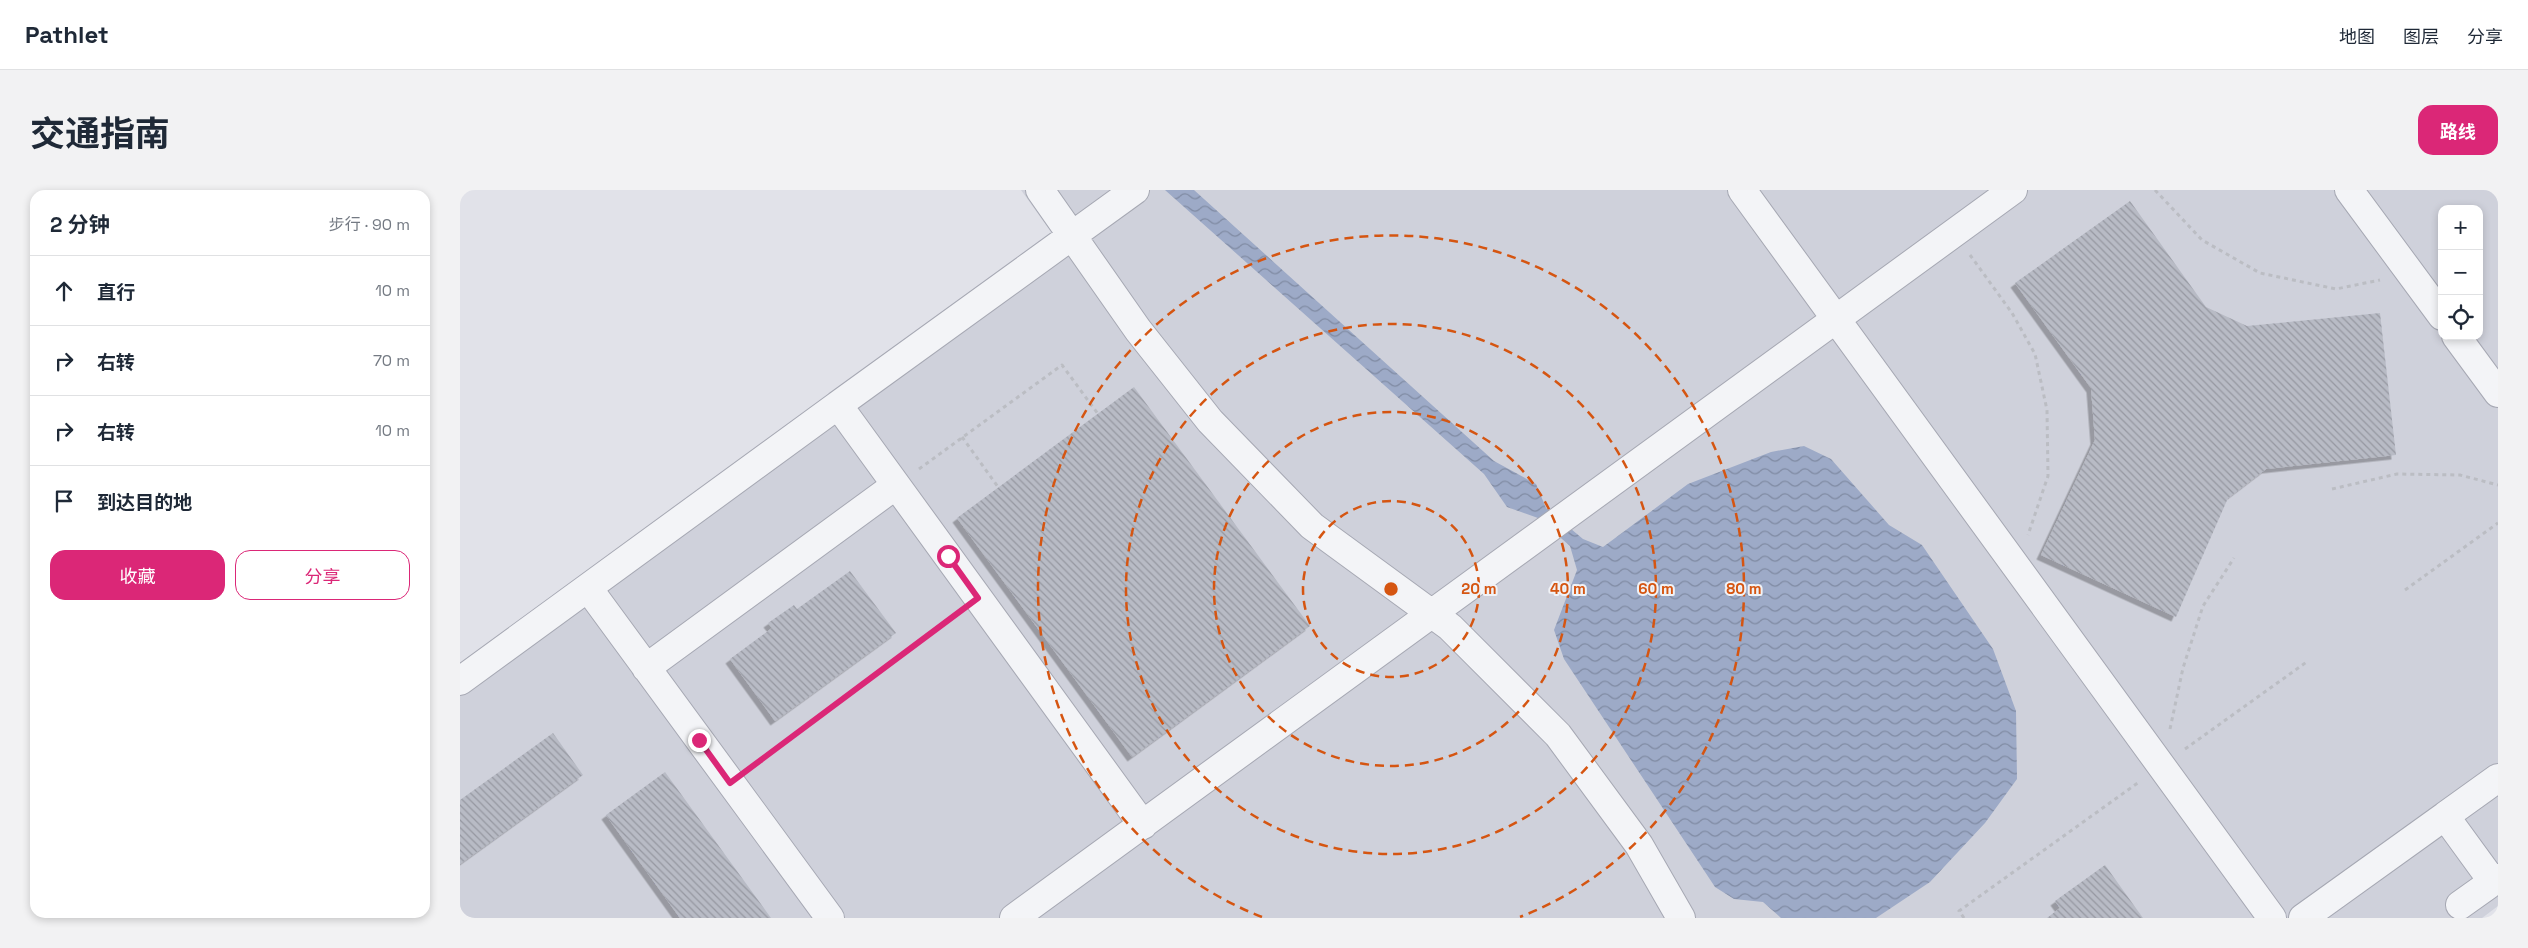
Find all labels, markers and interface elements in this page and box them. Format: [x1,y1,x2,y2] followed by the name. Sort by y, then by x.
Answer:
[25,19,109,50] text: Pathlet
[2339,25,2375,48] text: 地图
[2403,25,2439,48] text: 图层
[2467,25,2503,48] text: 分享
[2418,105,2498,155] button: 路线
[30,112,170,156] text: 交通指南
[2438,205,2483,340] map controls
[2438,205,2483,250] button: +
[50,211,110,238] text: 2 分钟
[329,214,410,235] text: 步行 · 90 m
[2438,250,2483,295] button: −
[50,277,78,305] icon: ahead
[97,280,135,305] text: 直行
[375,280,410,301] text: 10 m
[2438,295,2483,340] button: locate
[50,347,78,375] icon: right
[97,350,135,375] text: 右转
[373,350,410,371] text: 70 m
[50,417,78,445] icon: right
[97,420,135,445] text: 右转
[375,420,410,441] text: 10 m
[50,487,78,515] icon: arrive
[97,490,192,515] text: 到达目的地
[937,545,960,568] route start
[50,550,225,600] button: 收藏
[235,550,410,600] button: 分享
[1461,579,1497,598] text: 20 m
[1550,579,1586,598] text: 40 m
[1638,579,1674,598] text: 60 m
[1726,579,1762,598] text: 80 m
[1382,580,1400,598] centre of rings
[688,729,711,752] route end

